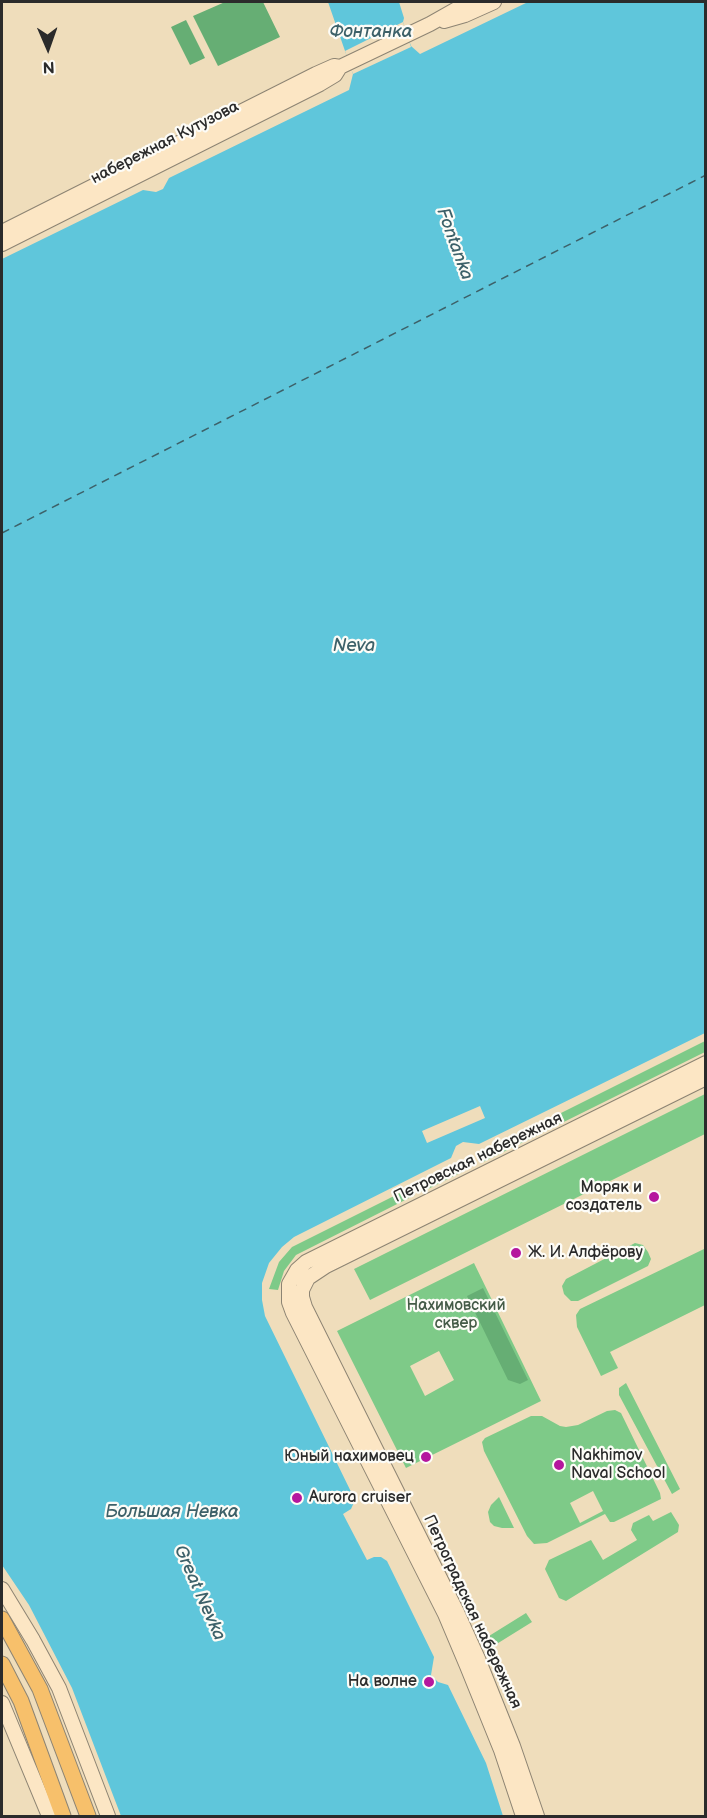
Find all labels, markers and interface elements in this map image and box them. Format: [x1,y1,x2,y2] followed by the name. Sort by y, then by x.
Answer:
[18,18,78,78] north arrow
[330,21,412,43] water label: Фонтанка
[42,57,55,76] text: N
[88,97,242,189] street label: набережная Кутузова
[431,205,477,283] water label: Fontanka
[333,635,375,657] water label: Neva
[390,1109,566,1207] street label: Петровская набережная
[566,1178,642,1216] place label: Моряк и создатель
[647,1190,661,1204] marker: Моряк и создатель
[528,1243,643,1263] place label: Ж. И. Алфёрову
[509,1246,523,1260] marker: Ж. И. Алфёрову
[406,1296,506,1334] park label: Нахимовский сквер
[571,1446,665,1484] place label: Nakhimov Naval School
[284,1447,414,1467] place label: Юный нахимовец
[419,1450,433,1464] marker: Юный нахимовец
[552,1458,566,1472] marker: Nakhimov Naval School
[309,1488,411,1508] place label: Aurora cruiser
[290,1491,304,1505] marker: Aurora cruiser
[105,1501,239,1523] water label: Большая Невка
[419,1512,525,1712] street label: Петроградская набережная
[168,1542,230,1644] water label: Great Nevka
[348,1672,417,1692] place label: На волне
[422,1675,436,1689] marker: На волне

